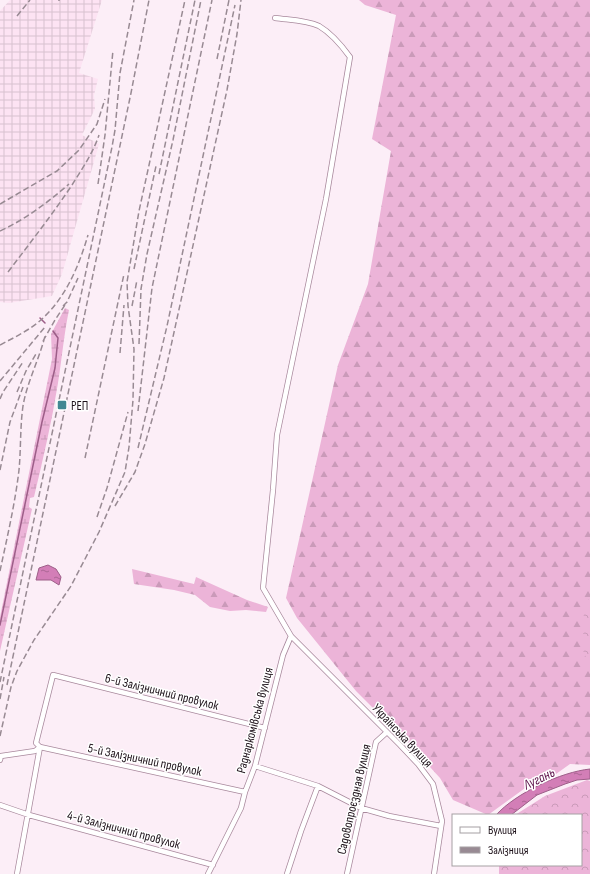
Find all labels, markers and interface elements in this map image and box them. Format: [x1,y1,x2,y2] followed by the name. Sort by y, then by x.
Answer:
[71,398,88,414] place label: РЕП
[56,399,68,411] marker: РЕП
[233,666,277,775] street label: Раднаркомівська вулиця
[103,670,220,714] street label: 6-й Залізничний провулок
[369,700,436,771] street label: Українська вулиця
[86,740,203,780] street label: 5-й Залізничний провулок
[333,742,374,856] street label: Садовопроєздная вулиця
[520,763,558,794] water label: Лугань
[66,807,182,853] street label: 4-й Залізничний провулок
[452,814,582,866] legend
[488,823,517,838] text: Вулиця
[488,843,529,858] text: Залізниця

